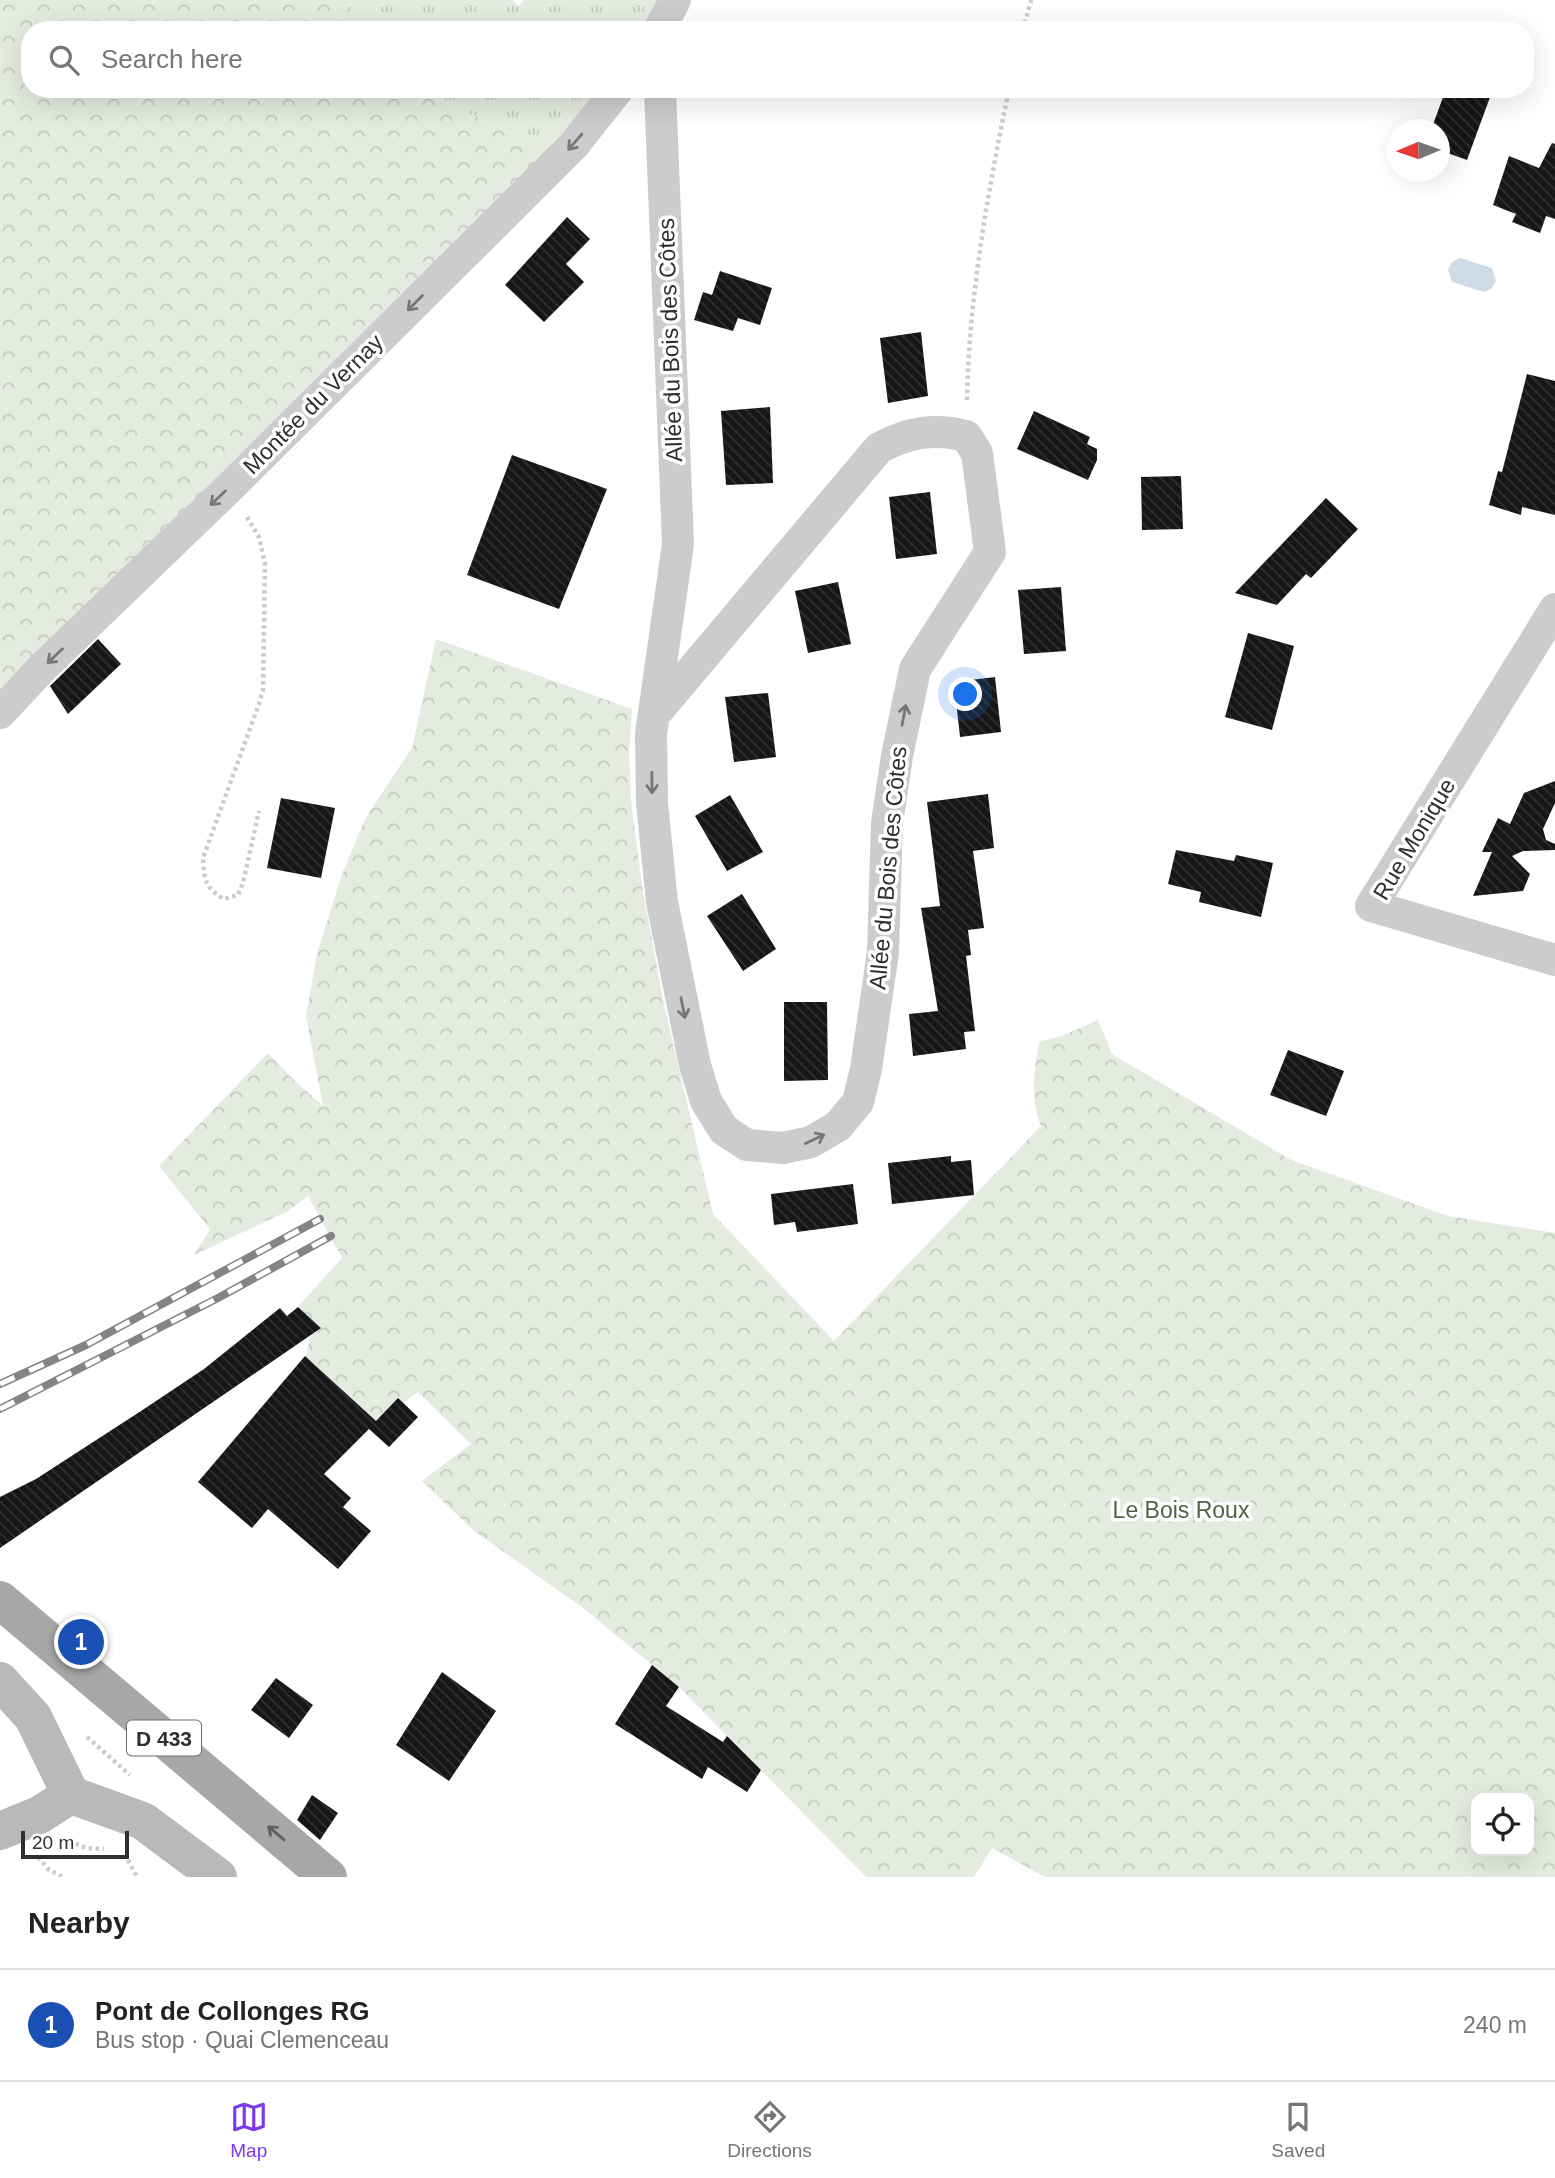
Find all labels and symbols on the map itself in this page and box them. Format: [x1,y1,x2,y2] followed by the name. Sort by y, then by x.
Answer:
[1387,119,1450,182] north arrow
[567,133,583,151] one-way arrow
[653,218,687,462] street label: Allée du Bois des Côtes
[406,295,423,312] one-way arrow
[238,328,389,479] street label: Montée du Vernay
[210,489,227,506] one-way arrow
[47,648,64,665] one-way arrow
[948,677,982,711] your location
[898,704,912,727] one-way arrow
[864,745,912,991] street label: Allée du Bois des Côtes
[645,771,659,794] one-way arrow
[1368,774,1460,904] street label: Rue Monique
[677,996,691,1019] one-way arrow
[804,1132,825,1145] one-way arrow
[1113,1497,1250,1523] park label: Le Bois Roux
[58,1616,104,1668] pin: 1
[127,1720,201,1756] road number: D 433
[267,1825,285,1841] one-way arrow
[21,1828,130,1860] scale bar

